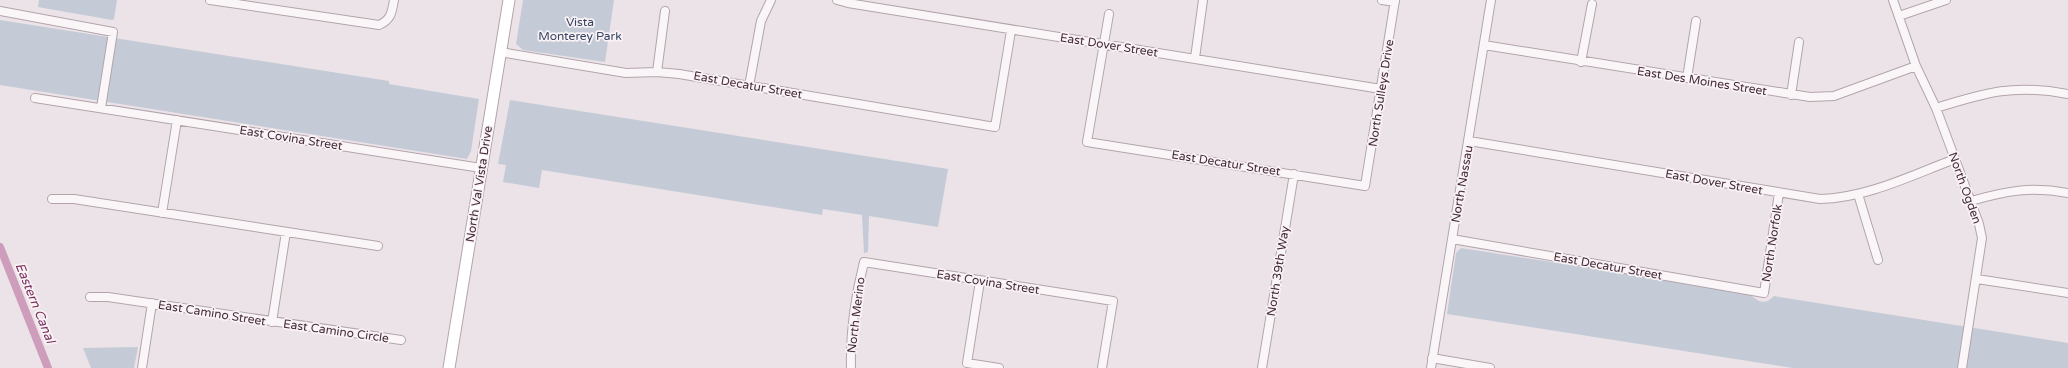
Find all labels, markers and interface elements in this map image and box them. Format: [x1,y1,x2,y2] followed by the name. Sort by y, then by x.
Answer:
[538,15,622,43] park label: Vista Monterey Park
[1059,30,1159,60] street label: East Dover Street
[1366,38,1396,148] street label: North Sulleys Drive
[1636,64,1768,98] street label: East Des Moines Street
[693,69,804,102] street label: East Decatur Street
[239,123,344,153] street label: East Covina Street
[463,125,495,243] street label: North Val Vista Drive
[1448,144,1476,224] street label: North Nassau
[1170,147,1282,179] street label: East Decatur Street
[1946,150,1984,226] street label: North Ogden
[1664,167,1764,198] street label: East Dover Street
[1759,203,1785,283] street label: North Norfolk
[1264,224,1292,317] street label: North 39th Way
[1553,250,1664,283] street label: East Decatur Street
[12,261,59,347] water label: Eastern Canal
[936,267,1041,297] street label: East Covina Street
[844,276,868,354] street label: North Merino
[157,298,267,328] street label: East Camino Street
[282,317,390,345] street label: East Camino Circle

